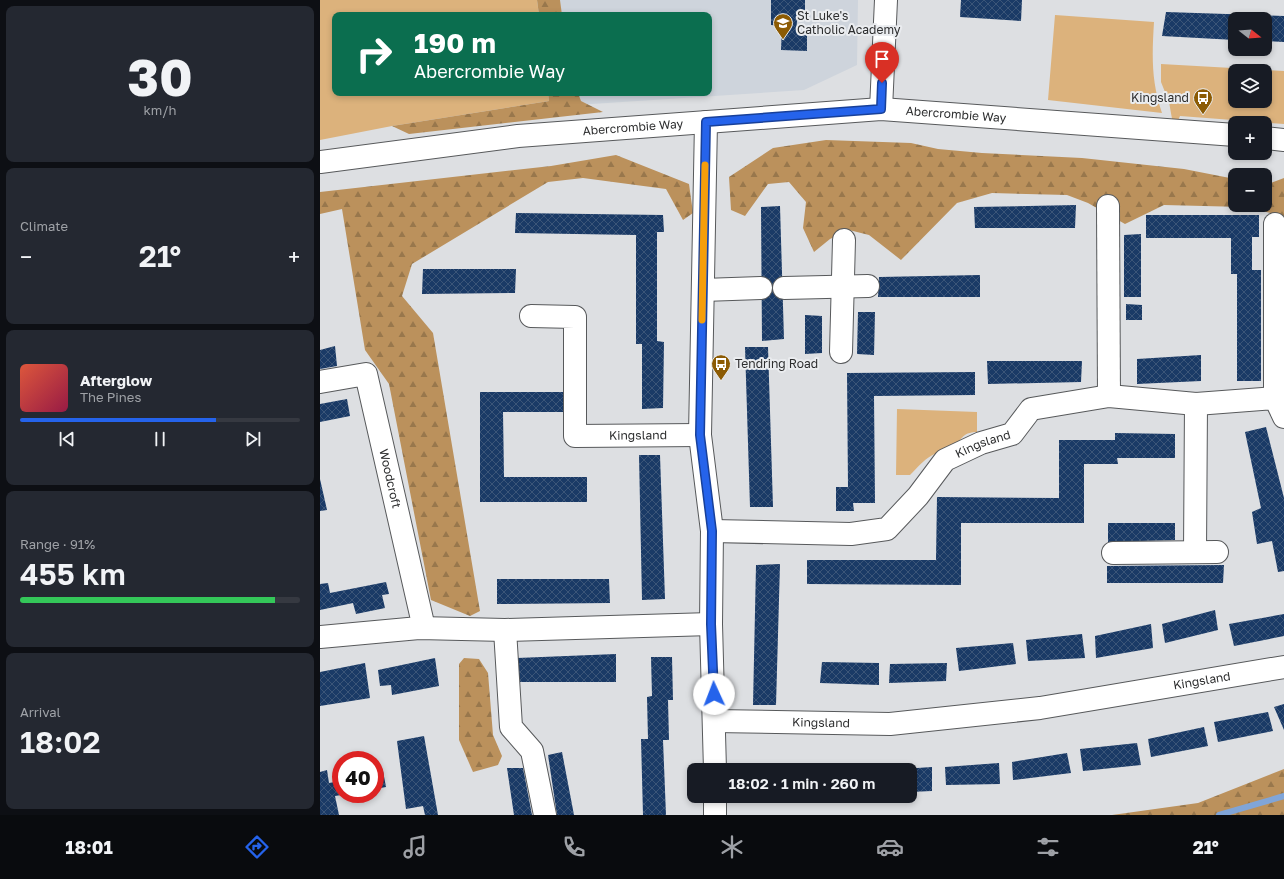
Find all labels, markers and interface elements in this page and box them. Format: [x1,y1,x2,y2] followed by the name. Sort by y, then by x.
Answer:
[797,8,901,37] place label: St Luke's Catholic Academy
[772,12,794,40] school or university icon: St Luke's Catholic Academy
[1228,12,1272,56] north arrow
[1228,12,1272,212] map controls
[414,26,496,59] text: 190 m
[348,28,400,80] icon: right
[865,42,899,83] pin
[127,45,193,107] text: 30
[871,48,893,70] icon: arrive
[414,60,565,82] text: Abercrombie Way
[1228,64,1272,108] button: layers
[1192,87,1214,115] bus stop icon: Kingsland
[1131,90,1189,105] place label: Kingsland
[143,102,177,118] text: km/h
[905,103,1007,125] street label: Abercrombie Way
[582,116,684,138] street label: Abercrombie Way
[1228,116,1272,160] button: +
[1228,168,1272,212] button: −
[20,218,68,234] text: Climate
[139,238,181,274] text: 21°
[20,243,32,270] text: −
[288,243,300,270] text: +
[710,353,732,381] bus stop icon: Tendring Road
[735,356,818,371] place label: Tendring Road
[80,371,152,389] text: Afterglow
[80,389,141,405] text: The Pines
[609,427,667,443] street label: Kingsland
[953,427,1012,461] street label: Kingsland
[56,428,78,450] icon: previous
[149,428,171,450] icon: pause
[242,428,264,450] icon: next
[376,447,404,510] street label: Woodcroft
[20,536,95,552] text: Range · 91%
[20,556,126,592] text: 455 km
[1172,668,1232,693] street label: Kingsland
[693,673,735,715] position arrow
[20,704,61,720] text: Arrival
[792,714,850,730] street label: Kingsland
[20,724,100,760] text: 18:02
[332,751,384,803] speed limit sign: 40
[729,774,875,792] text: 18:02 · 1 min · 260 m
[243,833,271,861] icon: directions
[401,833,429,861] icon: music
[560,833,588,861] icon: phone
[718,833,746,861] icon: climate
[876,833,904,861] icon: car
[1034,833,1062,861] icon: filters
[65,836,113,858] text: 18:01
[1193,836,1219,858] text: 21°

